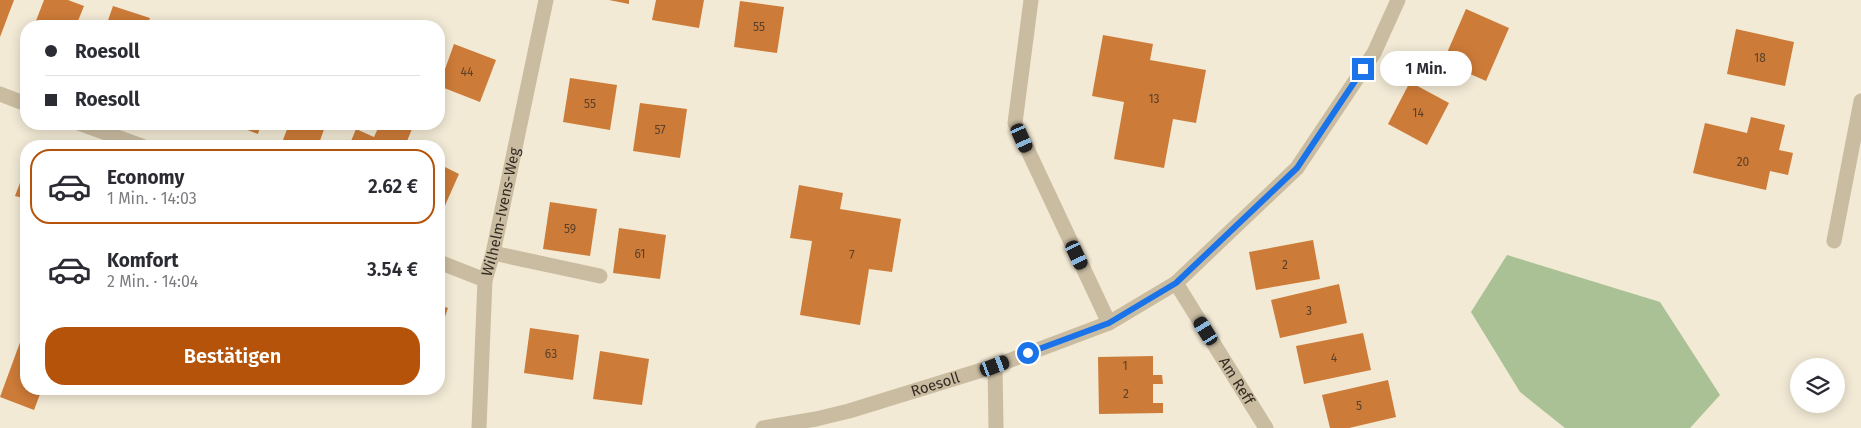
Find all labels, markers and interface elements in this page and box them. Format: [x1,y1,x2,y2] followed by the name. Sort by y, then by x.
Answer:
[753,20,765,34] house number: 55
[75,40,140,63] text: Roesoll
[1754,51,1766,65] house number: 18
[1380,52,1473,86] callout: 1 Min.
[1352,58,1374,80] route end
[1405,59,1447,78] text: 1 Min.
[461,65,474,79] house number: 44
[75,88,140,111] text: Roesoll
[1148,92,1160,106] house number: 13
[584,97,596,111] house number: 55
[1412,106,1424,120] house number: 14
[1009,121,1034,155] car
[654,123,666,137] house number: 57
[478,146,524,278] street label: Wilhelm-Ivens-Weg
[1737,155,1750,169] house number: 20
[47,164,92,209] icon: car
[107,166,184,189] text: Economy
[368,175,418,198] text: 2.62 €
[107,189,197,208] text: 1 Min. · 14:03
[564,222,576,236] house number: 59
[1063,238,1090,272] car
[47,247,92,292] icon: car
[634,247,646,261] house number: 61
[849,248,855,262] house number: 7
[107,249,178,272] text: Komfort
[367,258,418,281] text: 3.54 €
[1282,258,1288,272] house number: 2
[107,272,198,291] text: 2 Min. · 14:04
[1306,304,1312,318] house number: 3
[1191,314,1220,348] car
[45,327,420,385] button: Bestätigen
[1017,342,1039,364] route start
[545,347,557,361] house number: 63
[1331,351,1338,365] house number: 4
[978,354,1011,378] car
[1215,354,1259,409] street label: Am Reff
[1790,358,1845,413] map controls
[1790,358,1845,413] button: layers
[1122,359,1128,373] house number: 1
[909,368,963,400] street label: Roesoll
[1123,387,1129,401] house number: 2
[1356,399,1362,413] house number: 5

